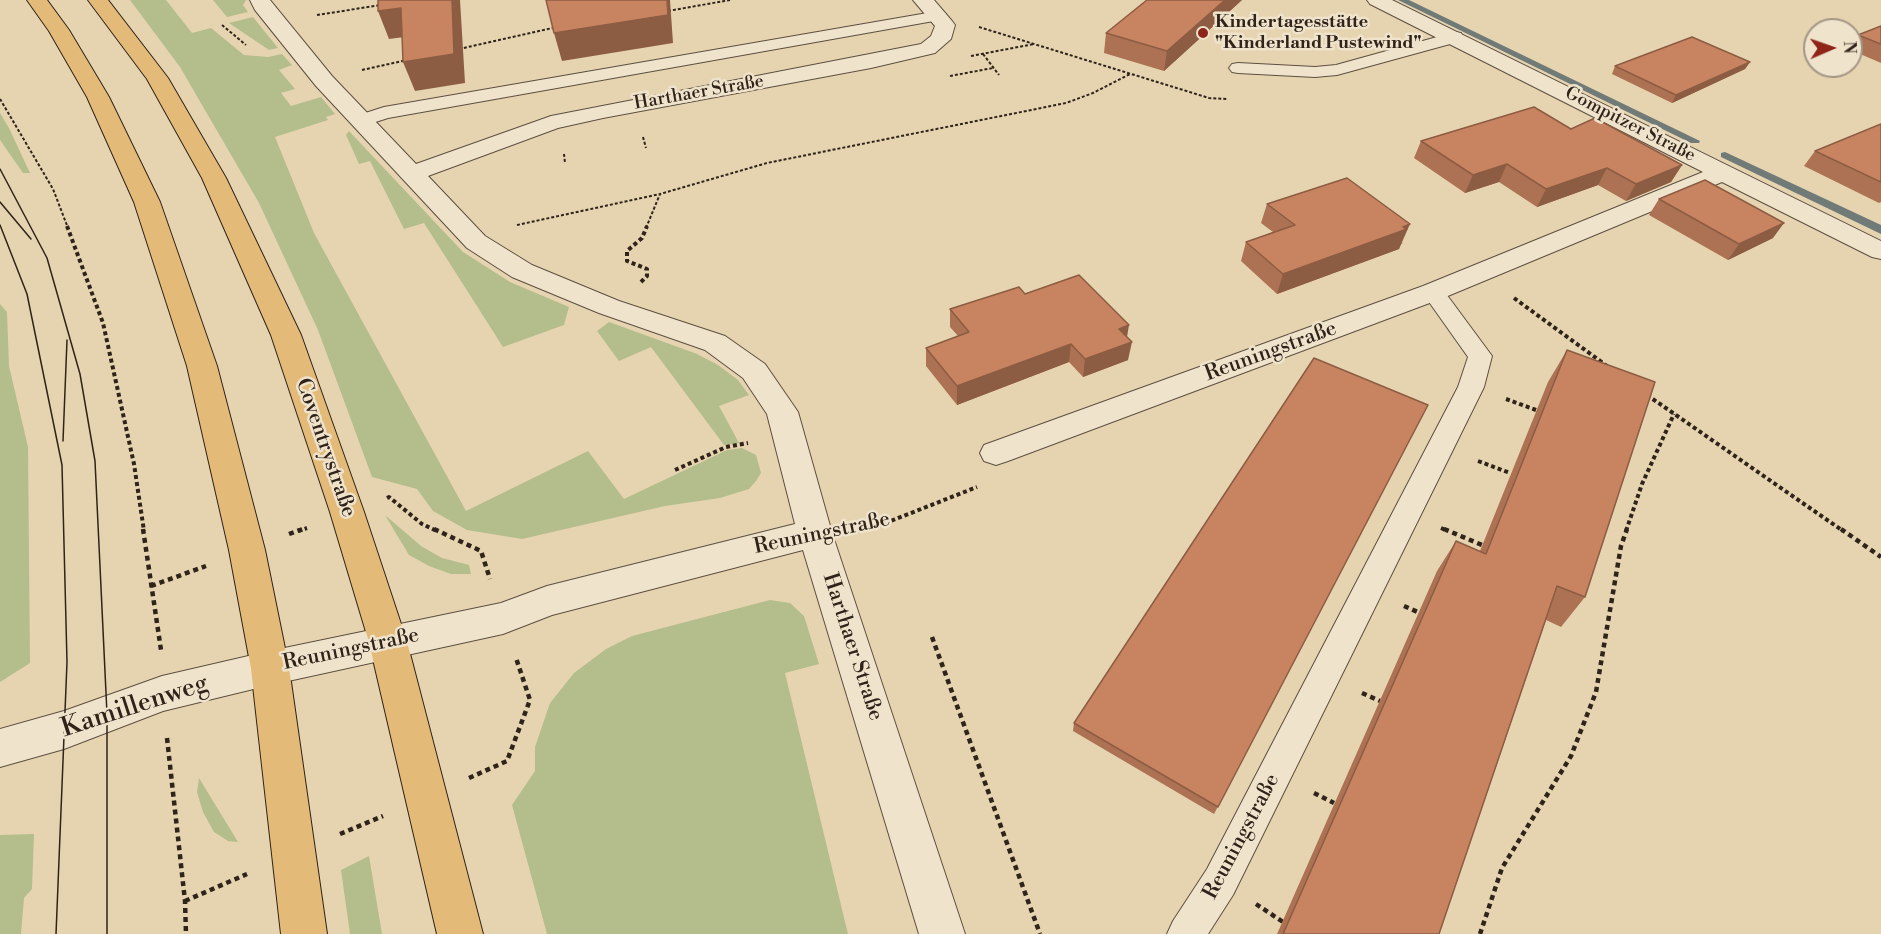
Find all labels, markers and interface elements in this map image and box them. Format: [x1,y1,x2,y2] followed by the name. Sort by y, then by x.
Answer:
[1215,12,1422,54] place label: Kindertagesstätte "Kinderland Pustewind"
[1803,18,1863,78] north arrow
[1196,26,1210,40] marker: Kindertagesstätte "Kinderland Pustewind"
[1839,41,1859,54] text: N
[632,71,766,115] street label: Harthaer Straße
[1561,83,1699,167] street label: Gompitzer Straße
[1202,316,1340,388] street label: Reuningstraße
[289,375,361,521] street label: Coventrystraße
[752,507,892,561] street label: Reuningstraße
[816,570,888,724] street label: Harthaer Straße
[281,623,421,677] street label: Reuningstraße
[57,669,213,745] street label: Kamillenweg
[1198,770,1286,904] street label: Reuningstraße

